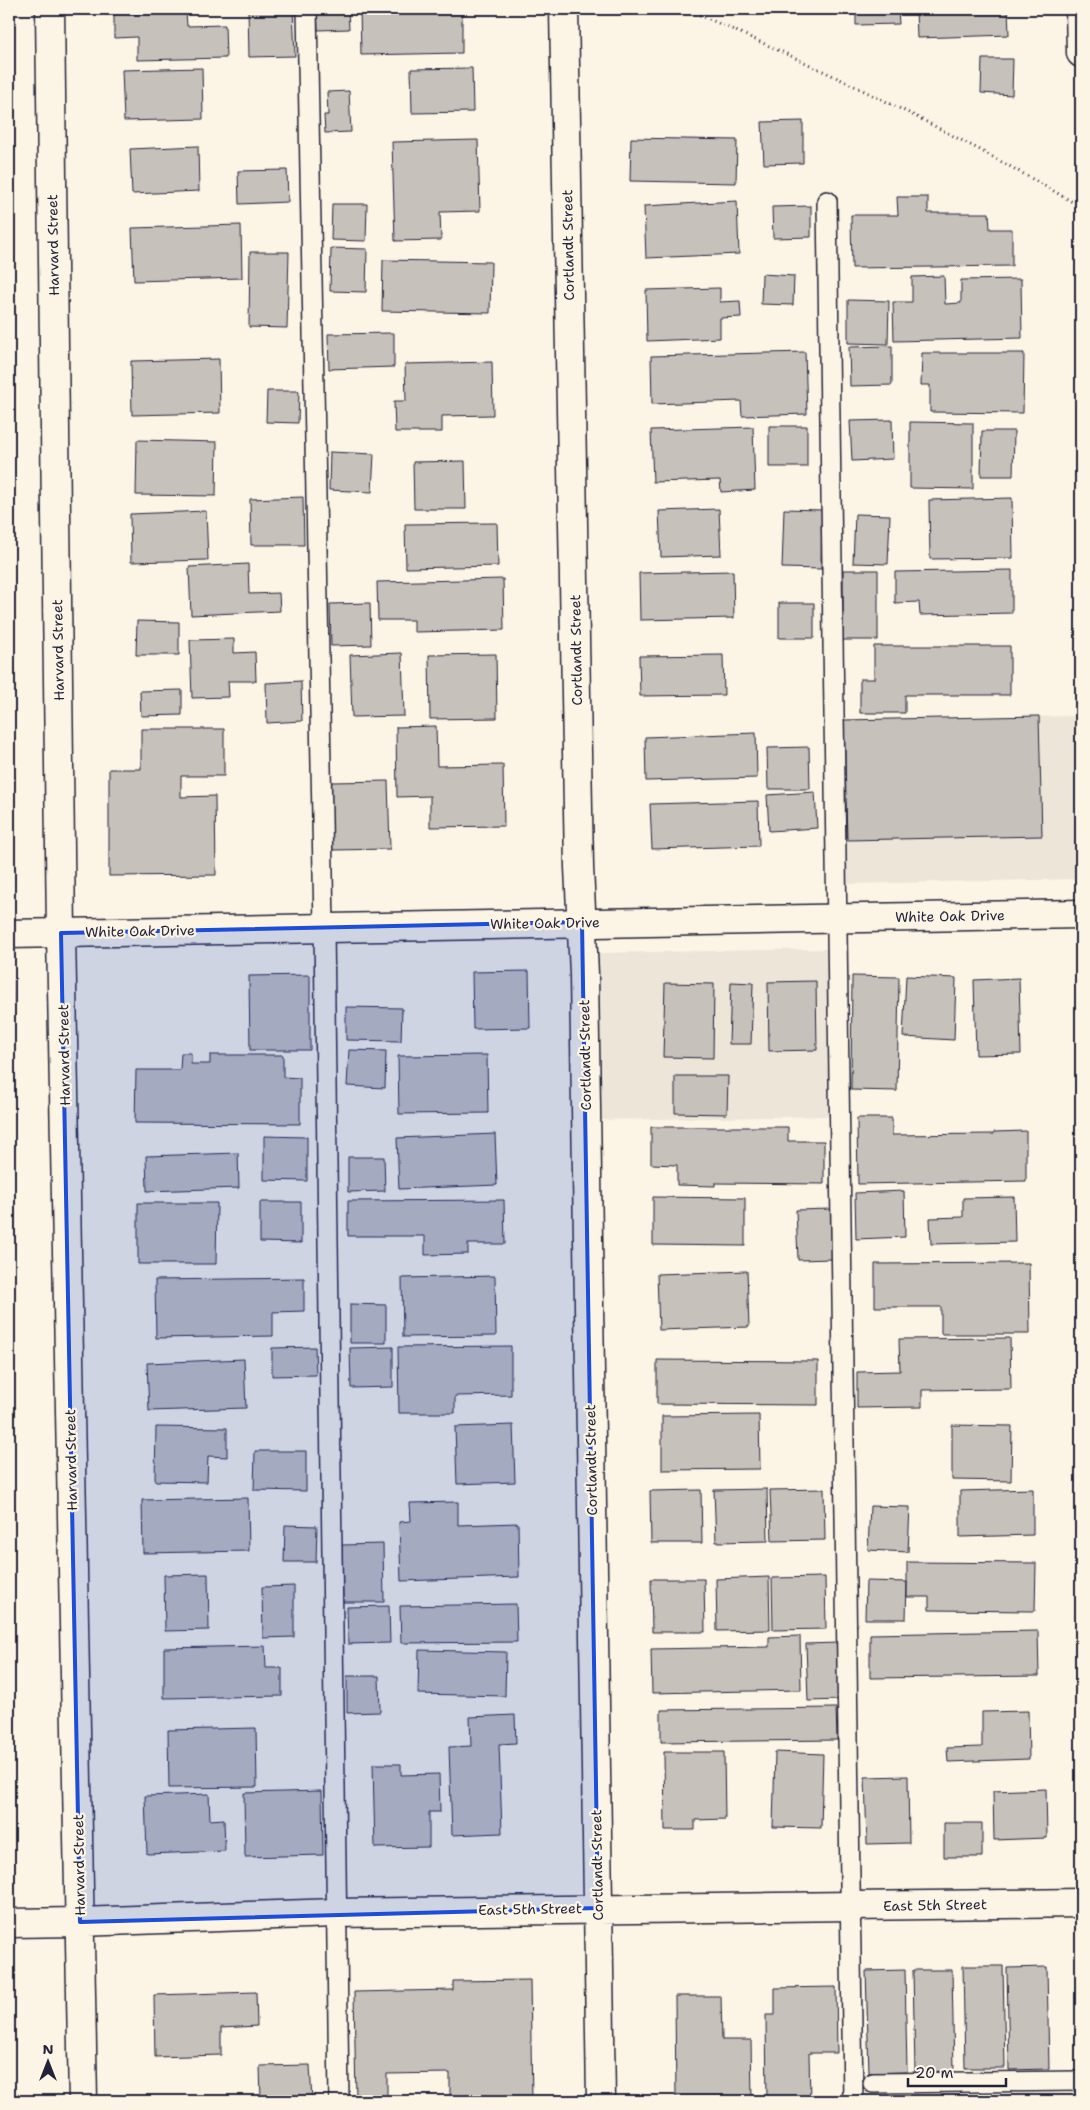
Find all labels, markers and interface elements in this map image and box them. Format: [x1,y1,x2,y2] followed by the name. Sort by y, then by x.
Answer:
[558,189,578,301] street label: Cortlandt Street
[43,194,63,296] street label: Harvard Street
[566,594,586,706] street label: Cortlandt Street
[48,599,68,701] street label: Harvard Street
[895,906,1005,926] street label: White Oak Drive
[490,913,600,933] street label: White Oak Drive
[85,921,195,941] street label: White Oak Drive
[575,999,595,1111] street label: Cortlandt Street
[54,1004,74,1106] street label: Harvard Street
[581,1404,601,1516] street label: Cortlandt Street
[61,1409,81,1511] street label: Harvard Street
[587,1809,607,1921] street label: Cortlandt Street
[69,1814,89,1916] street label: Harvard Street
[883,1895,987,1915] street label: East 5th Street
[478,1899,582,1919] street label: East 5th Street
[22,2038,72,2088] north arrow
[42,2040,54,2058] text: N
[908,2055,1005,2087] scale bar
[915,2063,954,2083] text: 20 m

